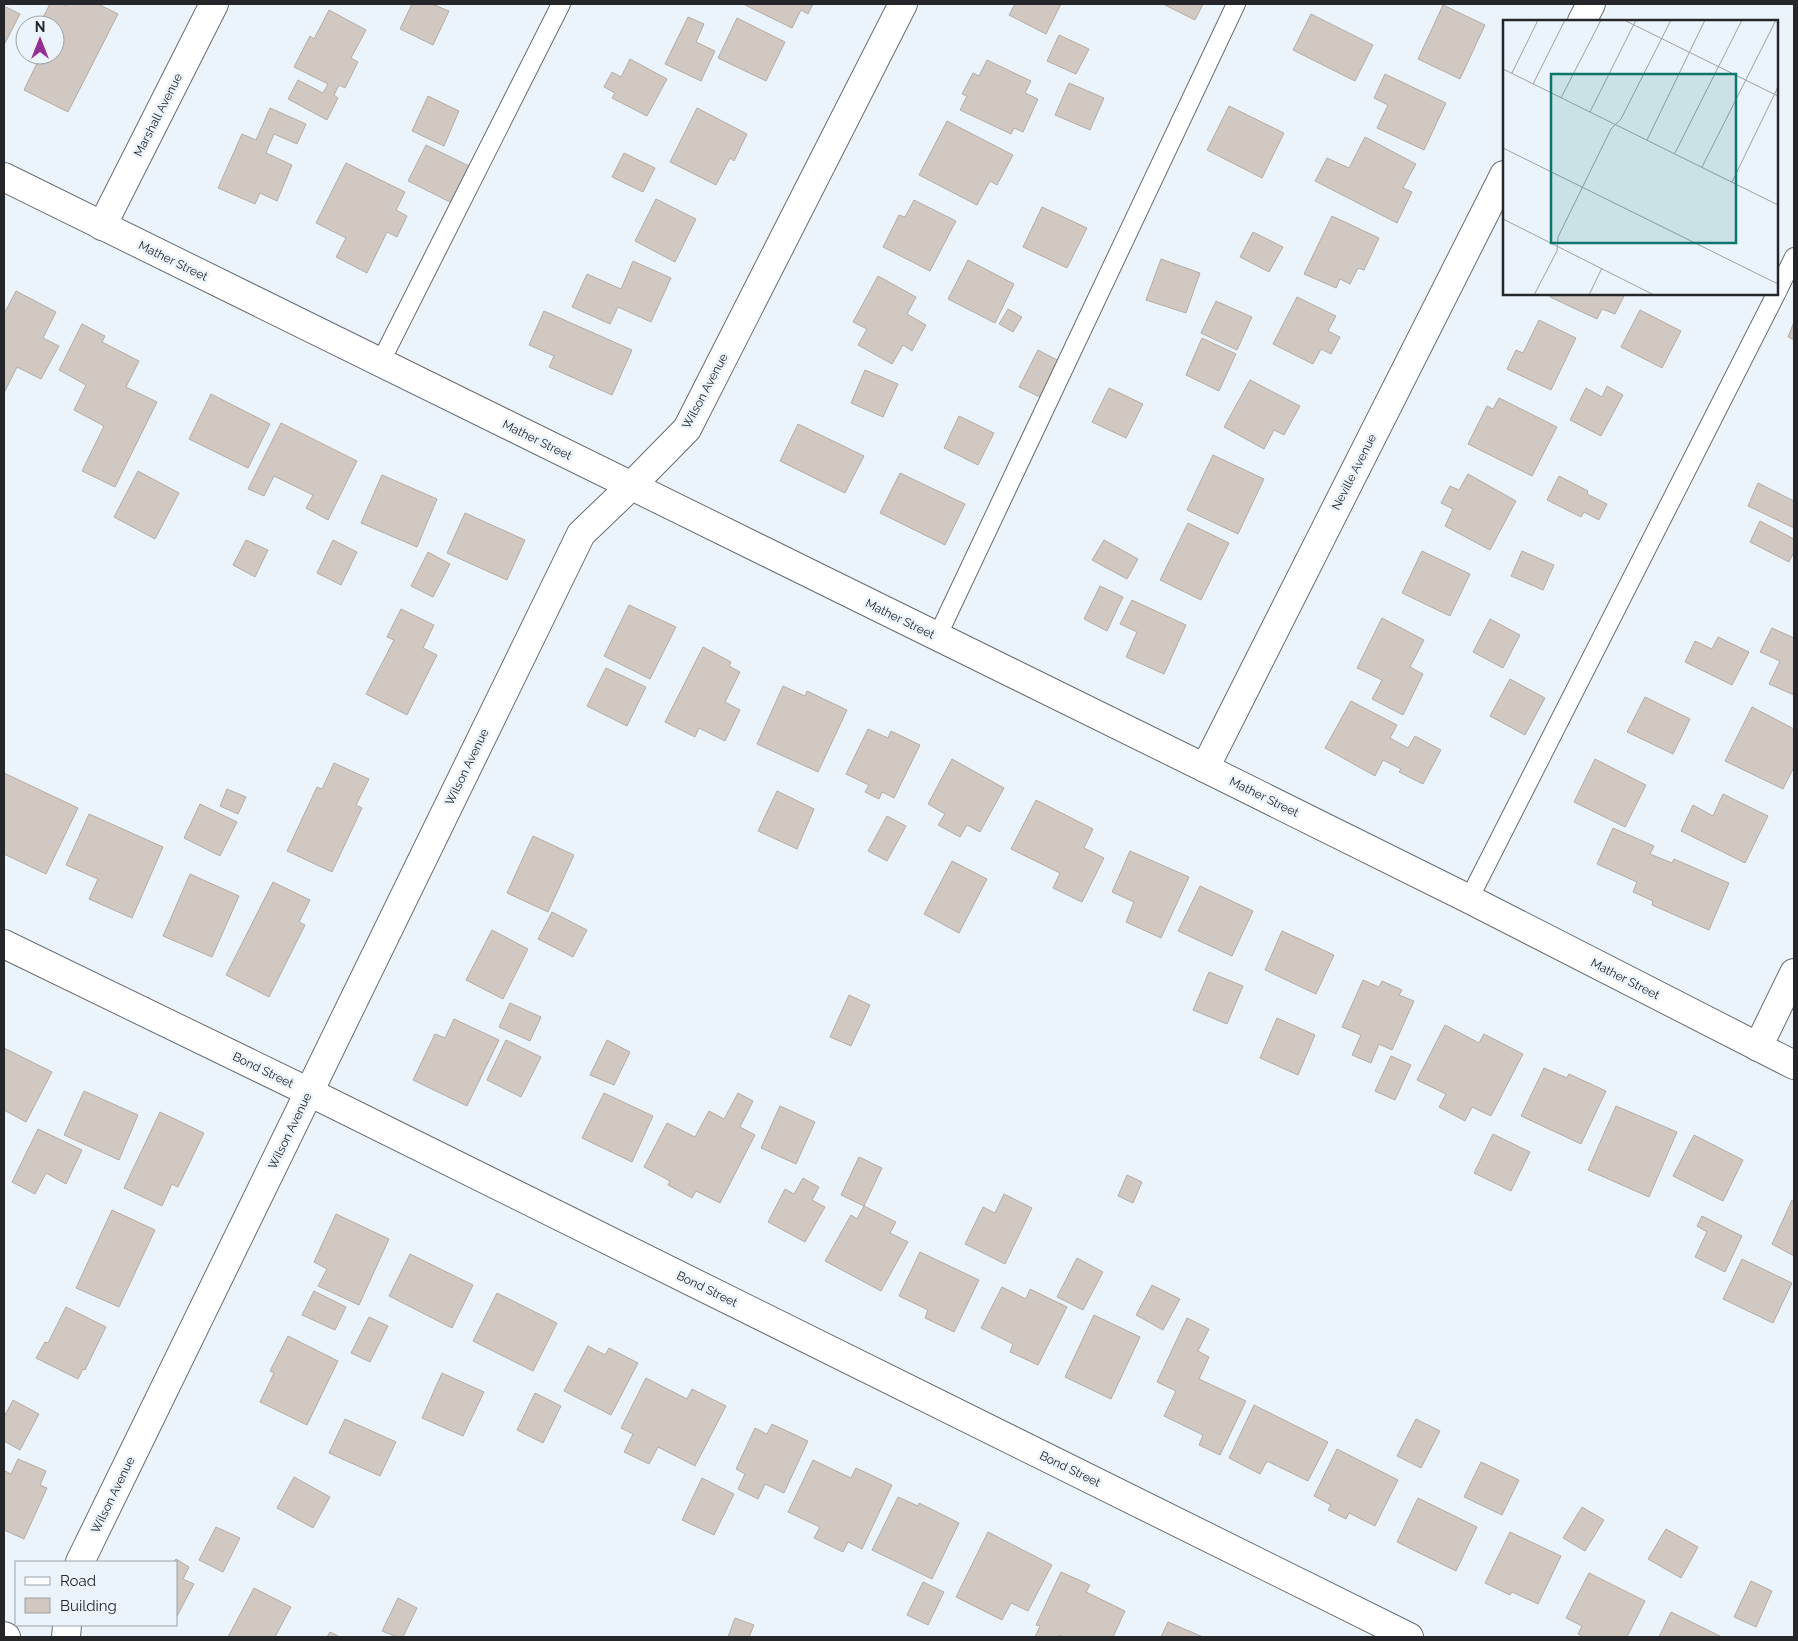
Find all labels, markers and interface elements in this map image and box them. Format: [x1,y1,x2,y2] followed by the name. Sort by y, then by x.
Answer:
[15,15,65,65] north arrow
[35,19,45,35] text: N
[1503,20,1778,295] inset map
[131,71,185,159] street label: Marshall Avenue
[136,238,210,284] street label: Mather Street
[679,351,731,431] street label: Wilson Avenue
[500,417,574,463] street label: Mather Street
[1329,432,1379,512] street label: Neville Avenue
[863,596,937,642] street label: Mather Street
[442,727,492,807] street label: Wilson Avenue
[1227,774,1301,820] street label: Mather Street
[1588,956,1662,1002] street label: Mather Street
[230,1049,296,1091] street label: Bond Street
[265,1091,315,1171] street label: Wilson Avenue
[674,1268,740,1310] street label: Bond Street
[1037,1448,1103,1490] street label: Bond Street
[88,1455,138,1535] street label: Wilson Avenue
[15,1561,178,1626] legend
[60,1572,96,1590] text: Road
[60,1597,117,1615] text: Building

